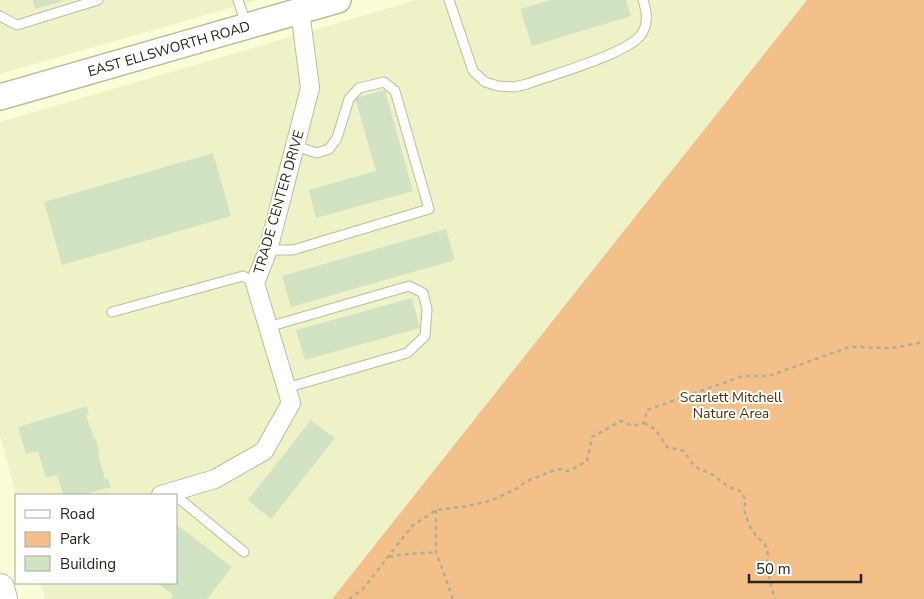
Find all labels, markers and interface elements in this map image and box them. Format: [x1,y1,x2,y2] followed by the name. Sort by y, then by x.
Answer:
[86,17,252,81] street label: EAST ELLSWORTH ROAD
[249,128,309,276] street label: TRADE CENTER DRIVE
[680,388,783,423] park label: Scarlett Mitchell Nature Area
[15,494,178,584] legend
[60,504,95,524] text: Road
[60,529,90,549] text: Park
[749,552,862,584] scale bar
[60,554,116,574] text: Building
[756,559,791,579] text: 50 m

